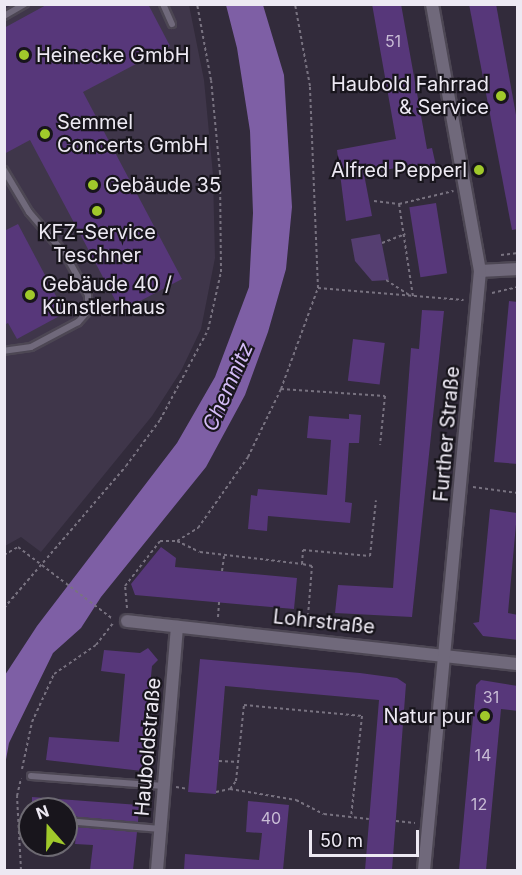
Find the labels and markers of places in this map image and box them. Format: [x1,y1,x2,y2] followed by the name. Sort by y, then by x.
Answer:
[36,43,190,67] place label: Heinecke GmbH
[17,48,31,62] marker: Heinecke GmbH
[331,72,489,119] place label: Haubold Fahrrad & Service
[494,89,508,103] marker: Haubold Fahrrad & Service
[57,110,208,157] place label: Semmel Concerts GmbH
[38,127,52,141] marker: Semmel Concerts GmbH
[331,158,467,182] place label: Alfred Pepperl
[472,163,486,177] marker: Alfred Pepperl
[105,173,221,197] place label: Gebäude 35
[86,178,100,192] marker: Gebäude 35
[90,204,104,218] marker: KFZ-Service Teschner
[38,220,156,267] place label: KFZ-Service Teschner
[42,272,172,319] place label: Gebäude 40 / Künstlerhaus
[23,288,37,302] marker: Gebäude 40 / Künstlerhaus
[384,704,473,728] place label: Natur pur
[478,709,492,723] marker: Natur pur

